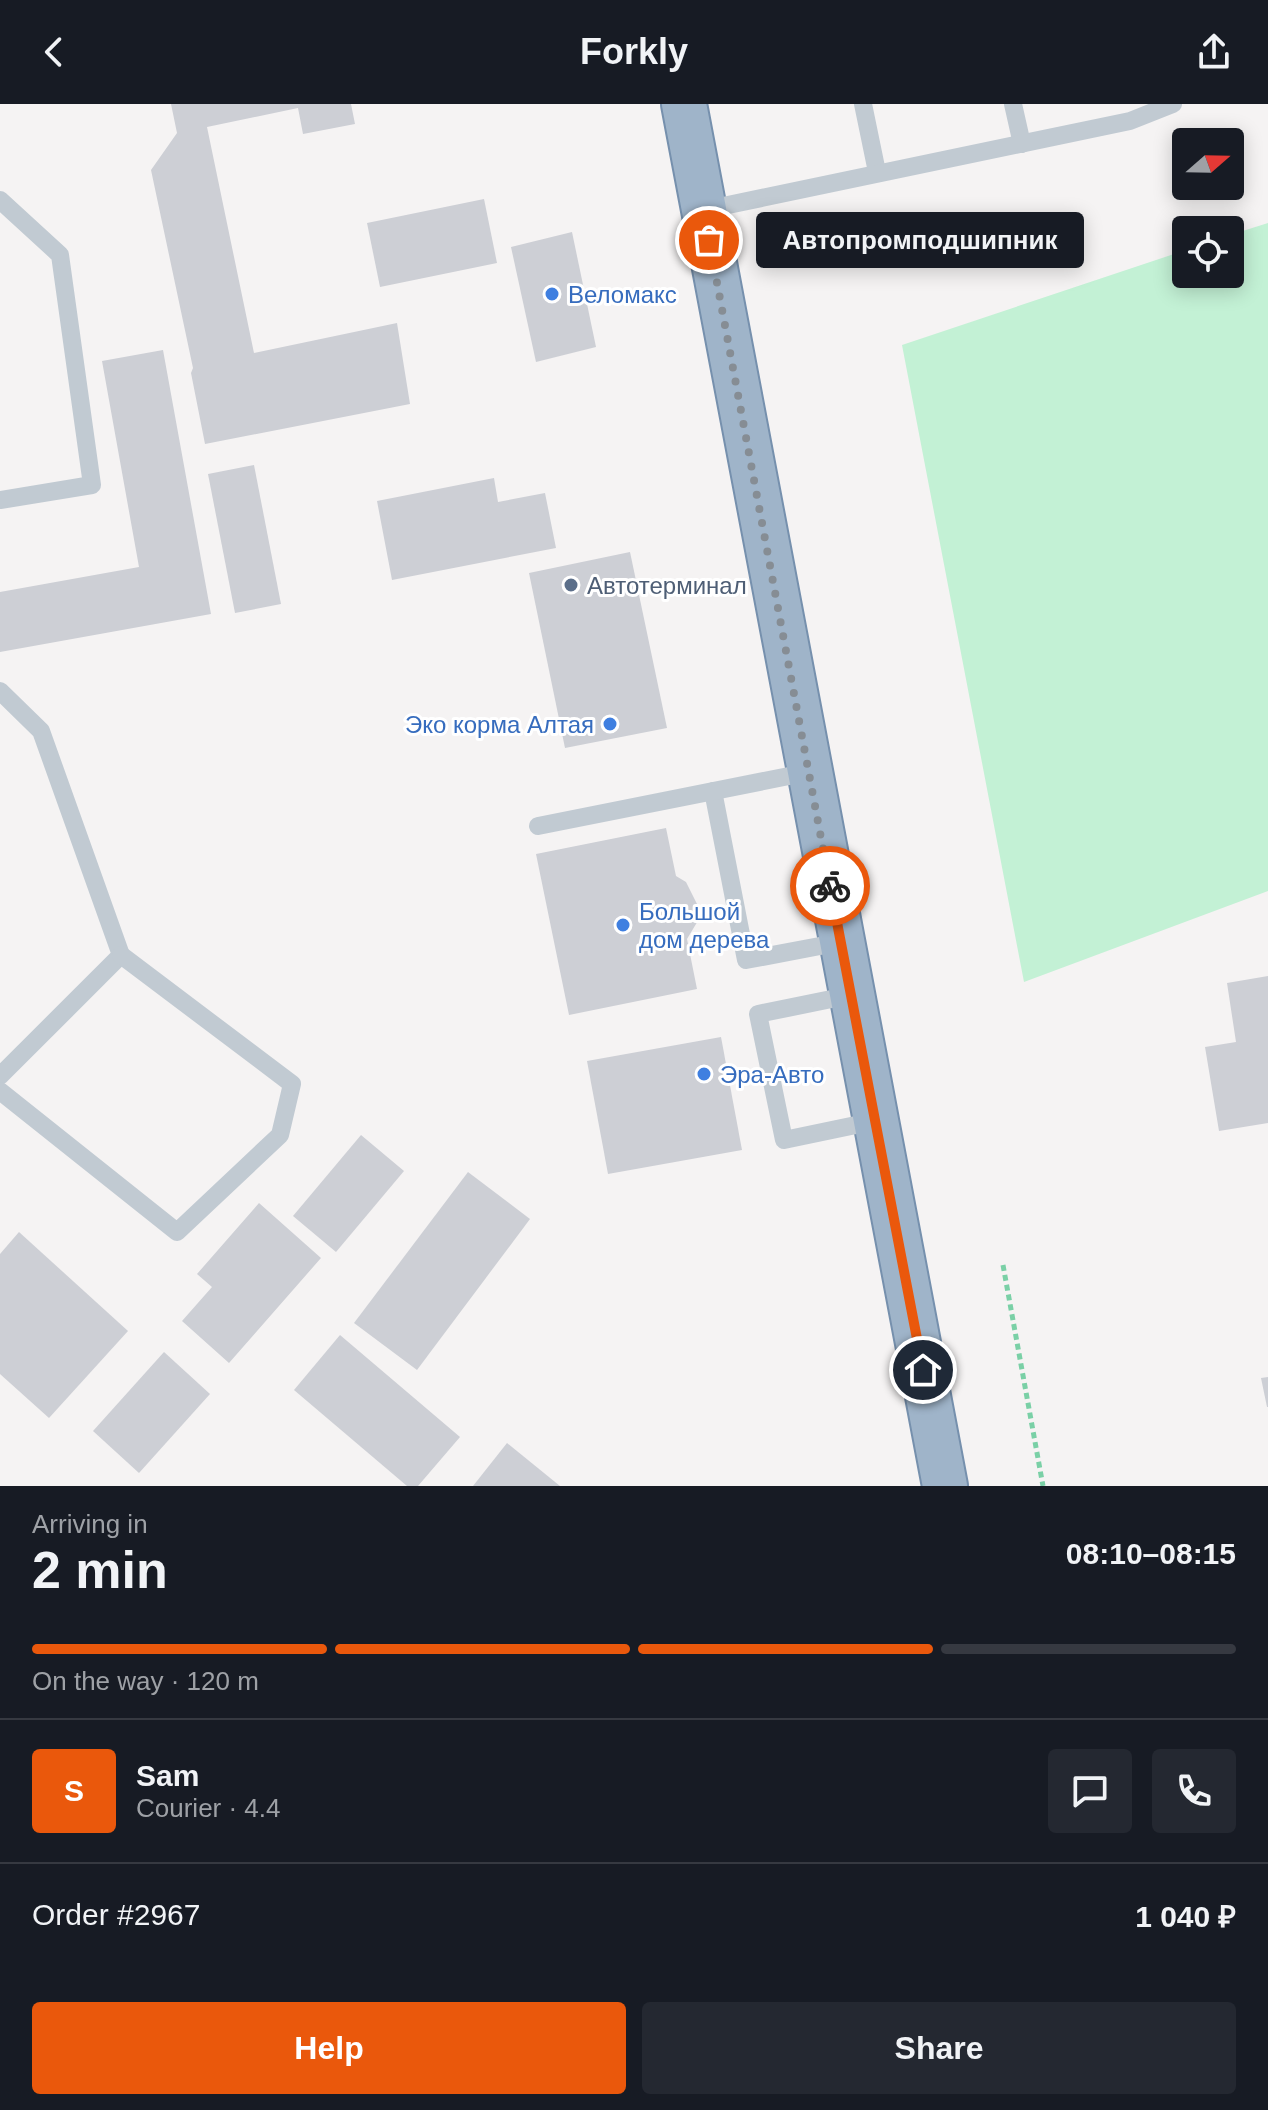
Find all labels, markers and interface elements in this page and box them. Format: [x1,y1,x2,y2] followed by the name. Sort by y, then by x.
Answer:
[32,30,76,74] icon: back
[1192,30,1236,74] icon: share
[580,31,688,72] text: Forkly
[1172,128,1244,200] north arrow
[1172,128,1244,288] map controls
[675,206,743,274] pin
[757,212,1085,268] callout: Автопромподшипник
[1172,216,1244,288] button: locate
[687,218,731,262] icon: bag
[783,225,1057,255] text: Автопромподшипник
[568,281,677,308] place label: Веломакс
[543,285,561,303] marker: Веломакс
[587,572,747,599] place label: Автотерминал
[562,576,580,594] marker: Автотерминал
[405,711,594,738] place label: Эко корма Алтая
[601,715,619,733] marker: Эко корма Алтая
[790,846,870,926] courier
[808,864,852,908] icon: bike
[639,898,770,953] place label: Большой дом дерева
[614,916,632,934] marker: Большой дом дерева
[720,1061,824,1088] place label: Эра-Авто
[695,1065,713,1083] marker: Эра-Авто
[889,1336,957,1404] pin
[901,1348,945,1392] icon: home
[32,1509,148,1539] text: Arriving in
[1066,1537,1236,1570] text: 08:10–08:15
[32,1541,168,1599] text: 2 min
[32,1666,259,1696] text: On the way · 120 m
[1048,1749,1132,1833] button: chat
[1152,1749,1236,1833] button: phone
[136,1759,199,1792] text: Sam
[64,1774,84,1807] text: S
[136,1793,281,1823] text: Courier · 4.4
[32,1898,200,1931] text: Order #2967
[1135,1900,1236,1933] text: 1 040 ₽
[32,2002,626,2094] button: Help
[642,2002,1236,2094] button: Share

